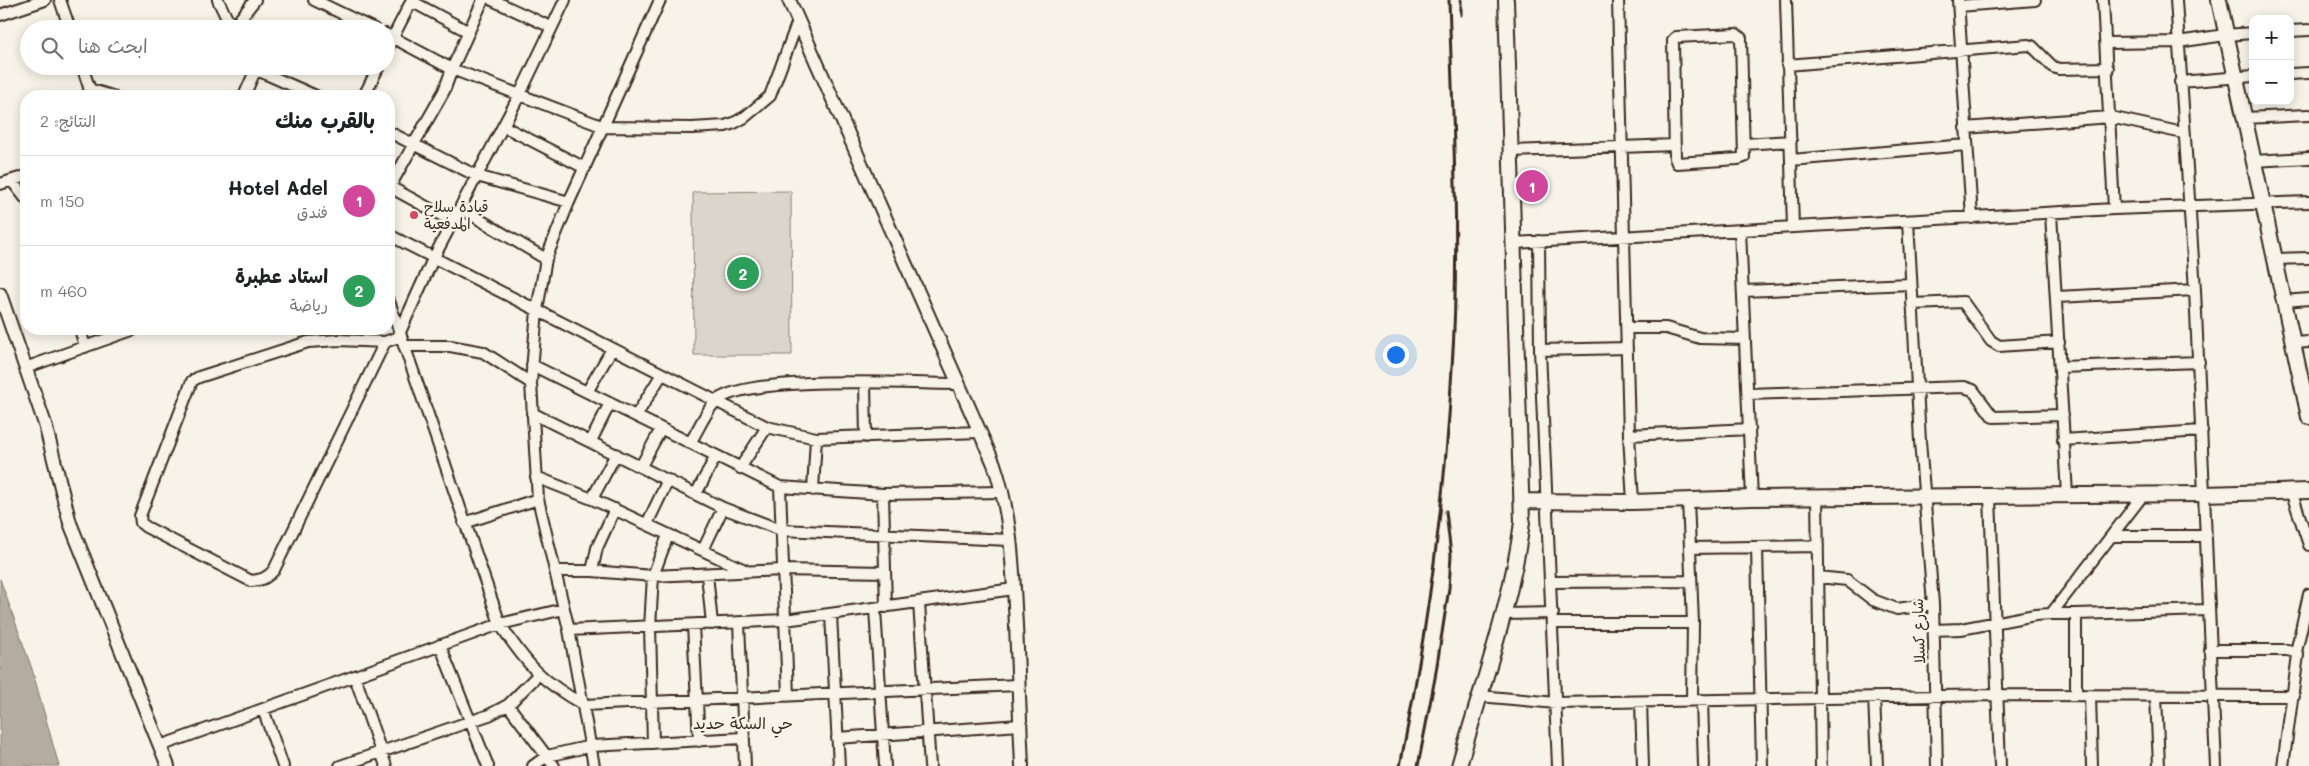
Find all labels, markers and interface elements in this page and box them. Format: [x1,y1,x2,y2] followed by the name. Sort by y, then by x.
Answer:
[2249,15,2294,105] map controls
[2249,15,2294,60] button: +
[20,20,395,75] search box
[78,33,148,58] text: ابحث هنا
[38,34,66,62] icon: search
[2249,60,2294,105] button: −
[275,106,375,133] text: بالقرب منك
[40,110,96,131] text: النتائج: 2
[1516,167,1548,205] pin: 1
[228,175,328,200] text: Hotel Adel
[40,190,84,211] text: 150 m
[355,190,363,211] text: 1
[424,196,489,233] place label: قيادة سلاح المدفعية
[297,201,328,222] text: فندق
[408,209,420,221] marker: قيادة سلاح المدفعية
[727,254,759,292] pin: 2
[235,263,328,288] text: استاد عطبرة
[40,280,87,301] text: 460 m
[355,280,363,301] text: 2
[290,294,328,315] text: رياضة
[1383,342,1409,368] your location
[1907,598,1930,664] street label: شارع كسلا
[693,712,793,738] district label: حي السكة حديد

